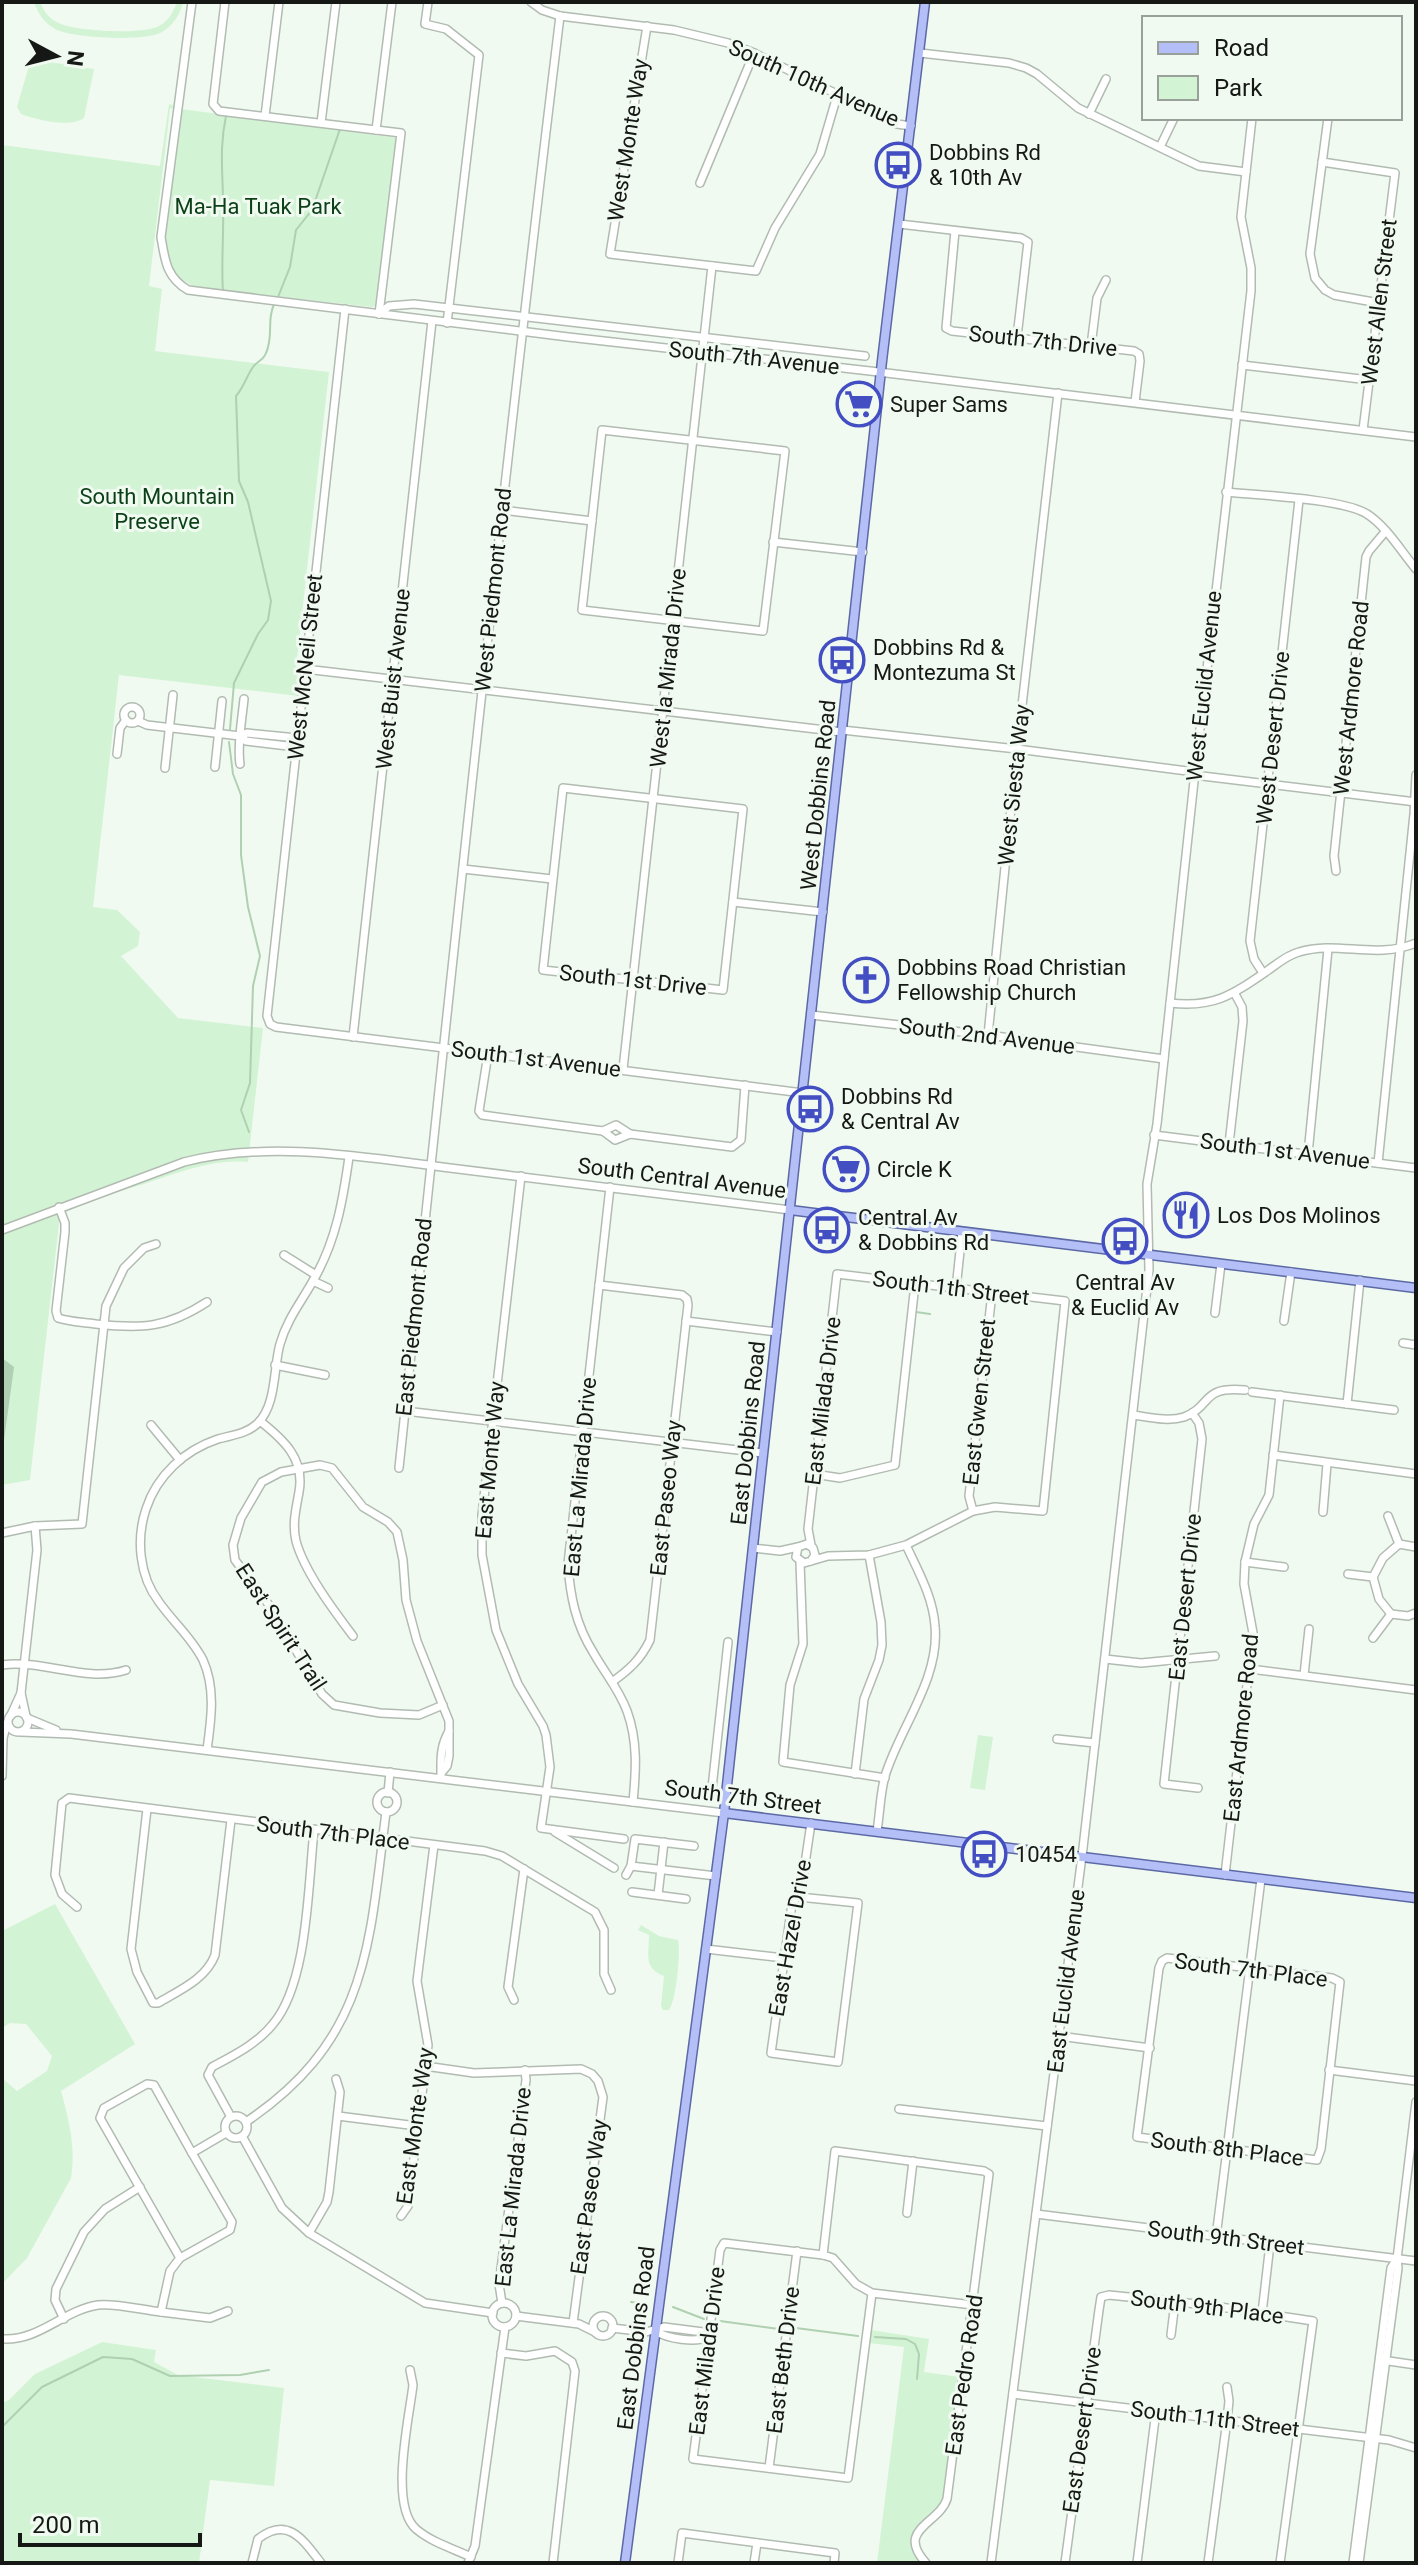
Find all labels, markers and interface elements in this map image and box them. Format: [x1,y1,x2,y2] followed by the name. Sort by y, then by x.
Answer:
[16,16,96,96] north arrow
[1142,16,1402,120] legend
[725,34,903,132] street label: South 10th Avenue
[1214,34,1269,62] text: Road
[62,49,89,68] text: N
[603,56,653,223] street label: West Monte Way
[1214,74,1263,102] text: Park
[929,140,1041,190] place label: Dobbins Rd & 10th Av
[874,141,922,189] bus stop icon: Dobbins Rd & 10th Av
[174,194,342,219] park label: Ma-Ha Tuak Park
[1356,217,1402,387] street label: West Allen Street
[968,321,1118,361] street label: South 7th Drive
[667,337,841,379] street label: South 7th Avenue
[835,380,883,428] supermarket icon: Super Sams
[890,392,1008,417] place label: Super Sams
[79,484,235,534] park label: South Mountain Preserve
[470,487,516,693] street label: West Piedmont Road
[645,567,691,769] street label: West la Mirada Drive
[283,573,327,761] street label: West McNeil Street
[371,587,415,771] street label: West Buist Avenue
[1182,590,1226,782] street label: West Euclid Avenue
[1328,599,1374,797] street label: West Ardmore Road
[873,635,1016,685] place label: Dobbins Rd & Montezuma St
[818,636,866,684] bus stop icon: Dobbins Rd & Montezuma St
[1251,650,1295,826] street label: West Desert Drive
[796,699,840,891] street label: West Dobbins Road
[993,702,1035,867] street label: West Siesta Way
[897,955,1126,1005] place label: Dobbins Road Christian Fellowship Church
[842,956,890,1004] church icon: Dobbins Road Christian Fellowship Church
[558,960,708,1000] street label: South 1st Drive
[898,1013,1076,1059] street label: South 2nd Avenue
[450,1036,622,1082] street label: South 1st Avenue
[841,1084,960,1134] place label: Dobbins Rd & Central Av
[786,1085,834,1133] bus stop icon: Dobbins Rd & Central Av
[1199,1128,1371,1174] street label: South 1st Avenue
[822,1145,870,1193] supermarket icon: Circle K
[576,1153,788,1203] street label: South Central Avenue
[877,1157,952,1182] place label: Circle K
[1162,1191,1210,1239] restaurant icon: Los Dos Molinos
[1217,1203,1381,1228] place label: Los Dos Molinos
[858,1205,989,1255] place label: Central Av & Dobbins Rd
[803,1206,851,1254] bus stop icon: Central Av & Dobbins Rd
[391,1217,437,1417] street label: East Piedmont Road
[1101,1217,1149,1265] bus stop icon: Central Av & Euclid Av
[871,1266,1031,1310] street label: South 1th Street
[1071,1270,1179,1320] place label: Central Av & Euclid Av
[800,1315,846,1487] street label: East Milada Drive
[958,1317,1000,1487] street label: East Gwen Street
[726,1340,770,1526] street label: East Dobbins Road
[559,1376,601,1578] street label: East La Mirada Drive
[471,1380,509,1540] street label: East Monte Way
[645,1418,687,1577] street label: East Paseo Way
[1164,1512,1206,1682] street label: East Desert Drive
[231,1559,331,1695] street label: East Spirit Trail
[1219,1633,1263,1823] street label: East Ardmore Road
[663,1775,823,1819] street label: South 7th Street
[255,1811,411,1855] street label: South 7th Place
[960,1830,1008,1878] bus stop icon: 10454
[1015,1842,1077,1867] place label: 10454
[764,1858,816,2018] street label: East Hazel Drive
[1042,1888,1090,2074] street label: East Euclid Avenue
[1173,1948,1329,1992] street label: South 7th Place
[392,2045,438,2206] street label: East Monte Way
[490,2086,536,2288] street label: East La Mirada Drive
[566,2117,612,2276] street label: East Paseo Way
[1149,2127,1305,2171] street label: South 8th Place
[1146,2216,1306,2260] street label: South 9th Street
[612,2245,660,2431] street label: East Dobbins Road
[684,2265,730,2437] street label: East Milada Drive
[762,2285,804,2435] street label: East Beth Drive
[1129,2285,1285,2329] street label: South 9th Place
[940,2293,988,2457] street label: East Pedro Road
[1058,2345,1106,2515] street label: East Desert Drive
[1129,2396,1301,2442] street label: South 11th Street
[20,2497,200,2547] scale bar
[32,2511,99,2539] text: 200 m

